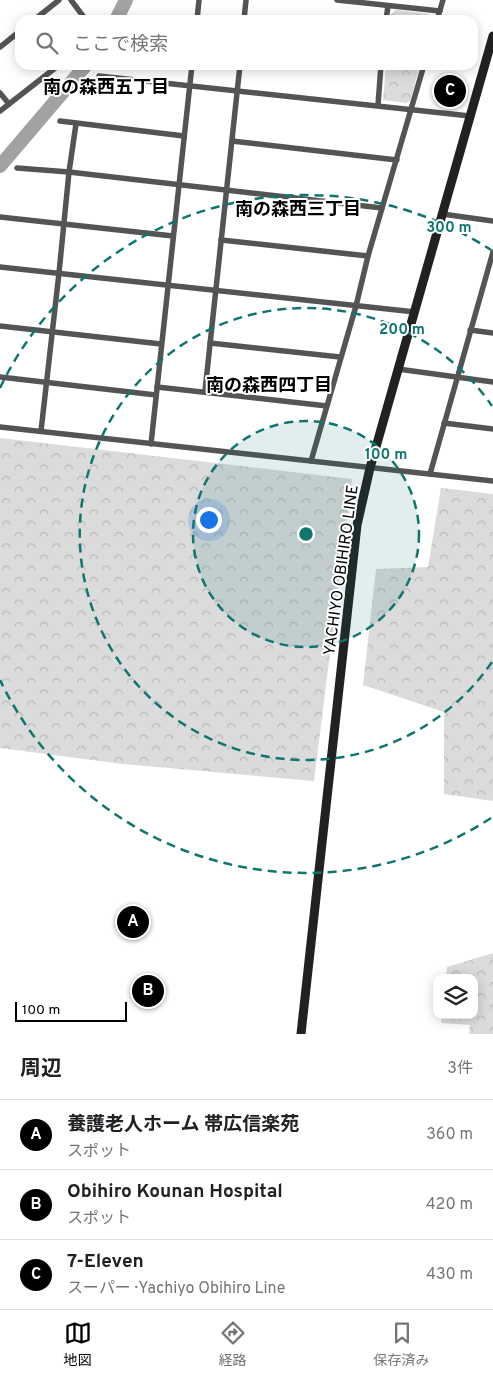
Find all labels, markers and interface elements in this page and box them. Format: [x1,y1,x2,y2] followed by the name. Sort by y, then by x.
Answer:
[15,15,478,70] search box
[33,29,61,57] icon: search
[73,33,168,57] text: ここで検索
[434,72,466,110] pin: C
[43,77,169,100] district label: 南の森西五丁目
[235,199,361,222] district label: 南の森西三丁目
[426,219,472,238] text: 300 m
[379,321,425,340] text: 200 m
[206,375,332,398] district label: 南の森西四丁目
[365,446,407,465] text: 100 m
[320,484,364,657] street label: YACHIYO OBIHIRO LINE
[196,507,222,533] your location
[297,525,315,543] centre of rings
[117,903,149,941] pin: A
[132,972,164,1010] pin: B
[433,974,478,1019] map controls
[433,974,478,1019] button: layers
[15,999,128,1022] scale bar
[22,1002,60,1019] text: 100 m
[20,1056,62,1083] text: 周辺
[447,1059,473,1079] text: 3件
[67,1113,299,1137] text: 養護老人ホーム 帯広信楽苑
[30,1125,42,1145] text: A
[426,1125,473,1145] text: 360 m
[67,1142,131,1162] text: スポット
[67,1180,283,1204] text: Obihiro Kounan Hospital
[30,1195,42,1215] text: B
[426,1195,473,1215] text: 420 m
[67,1209,131,1229] text: スポット
[67,1250,144,1274] text: 7-Eleven
[31,1265,41,1285] text: C
[426,1265,473,1285] text: 430 m
[67,1279,285,1299] text: スーパー · Yachiyo Obihiro Line
[64,1319,92,1370] tab: 地図
[219,1319,247,1370] tab: 経路
[374,1319,430,1370] tab: 保存済み

